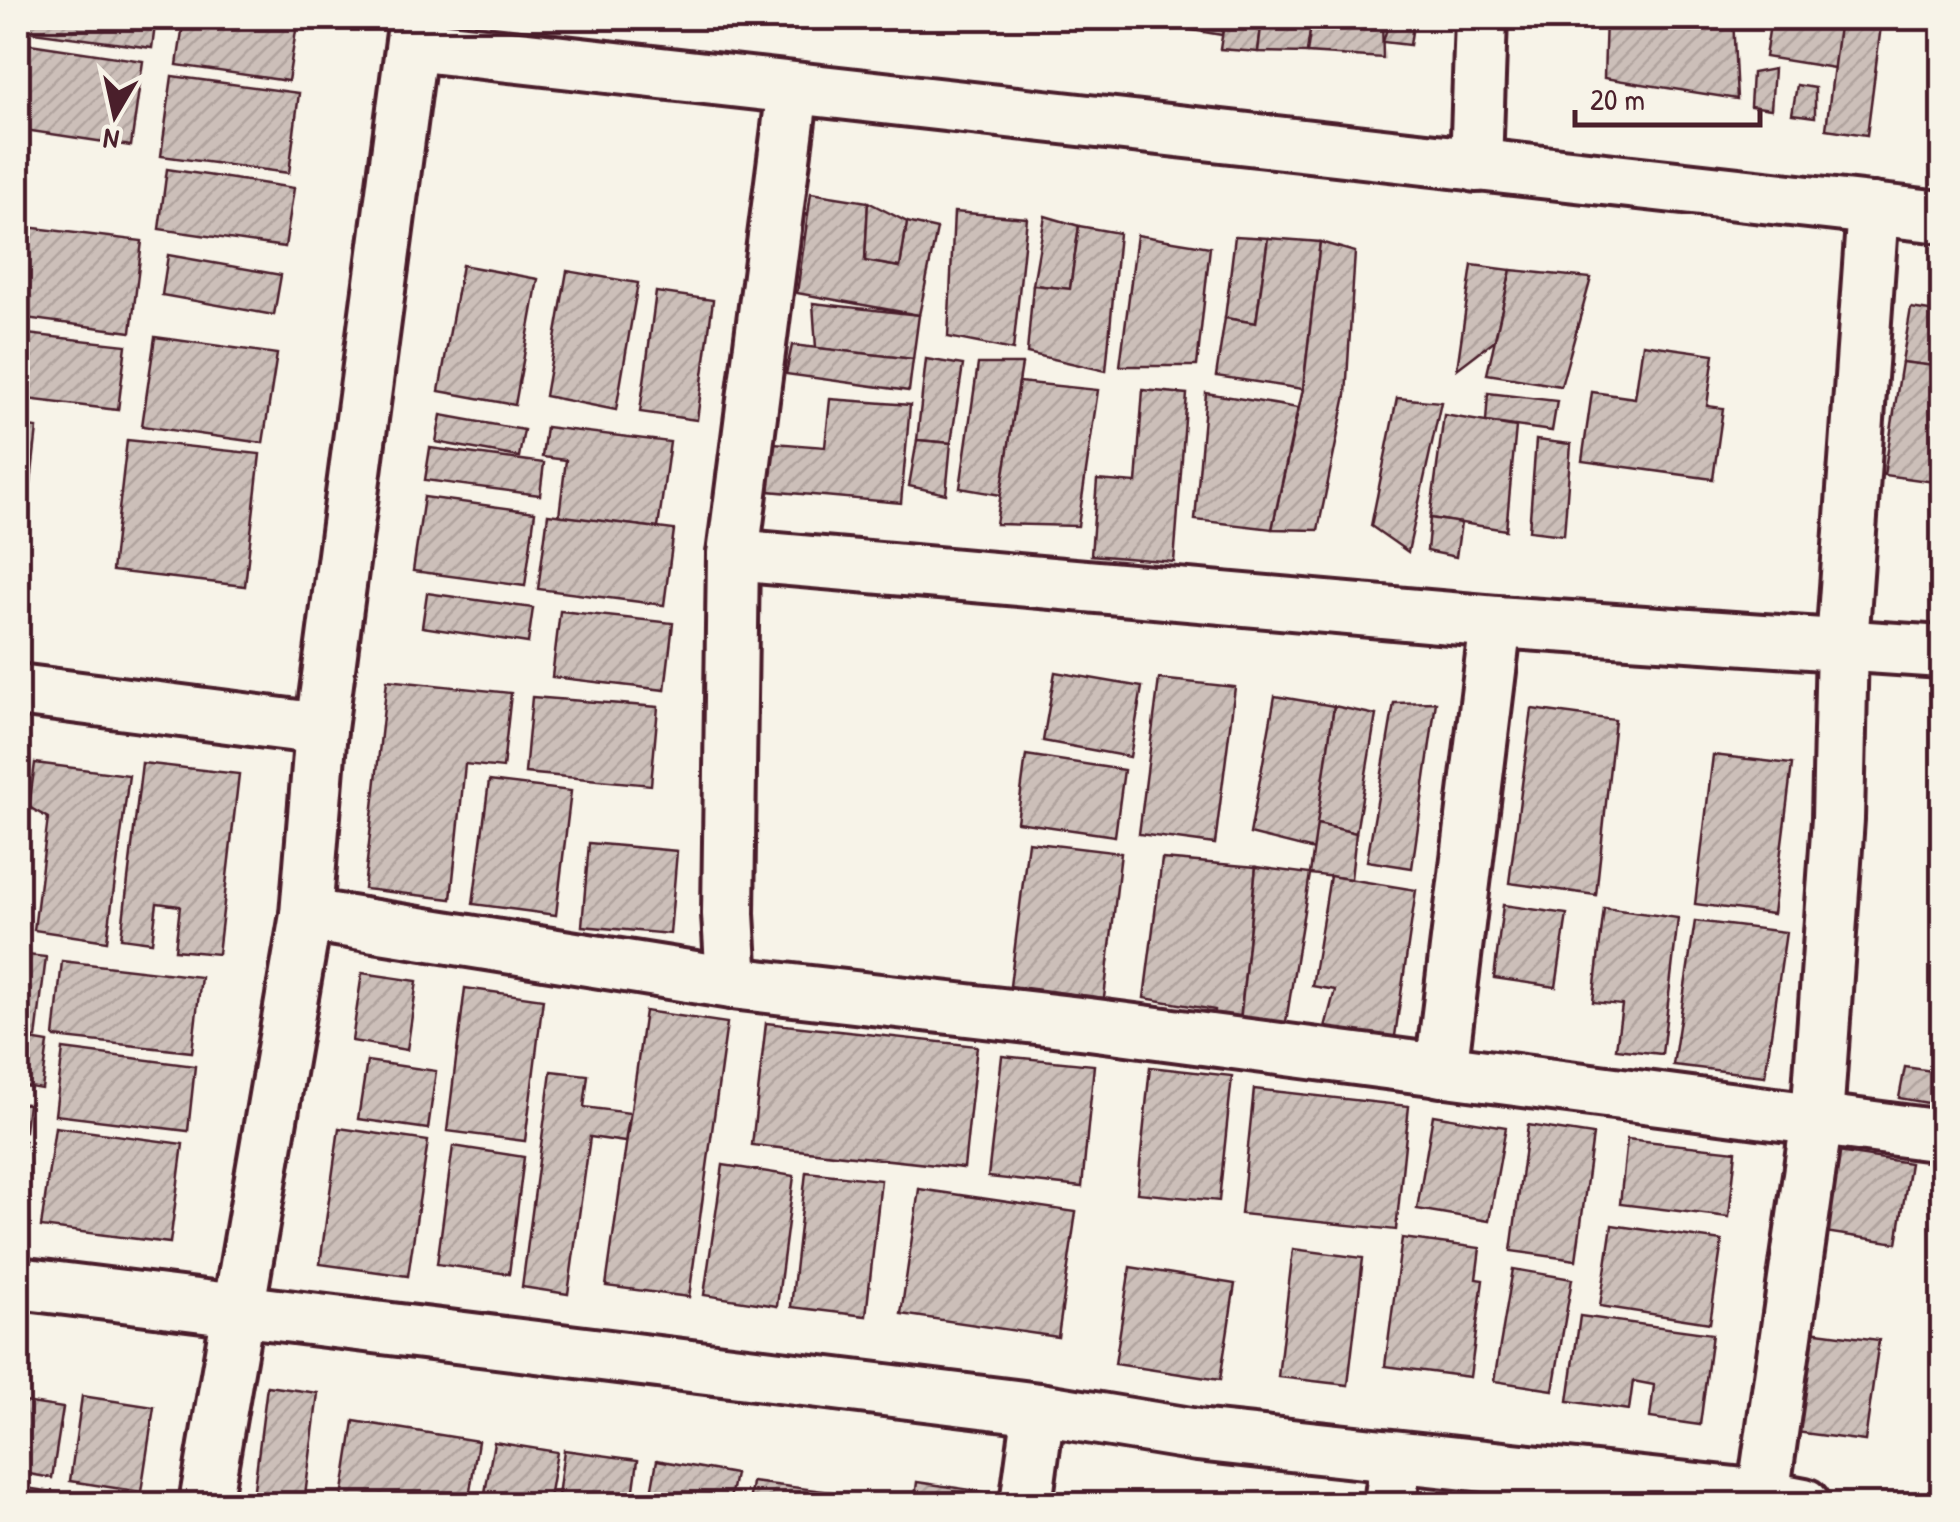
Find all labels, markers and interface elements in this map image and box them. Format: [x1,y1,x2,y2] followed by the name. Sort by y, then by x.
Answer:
[65,65,165,165] north arrow
[1575,65,1760,127] scale bar
[1590,79,1645,119] text: 20 m
[101,120,121,160] text: N

